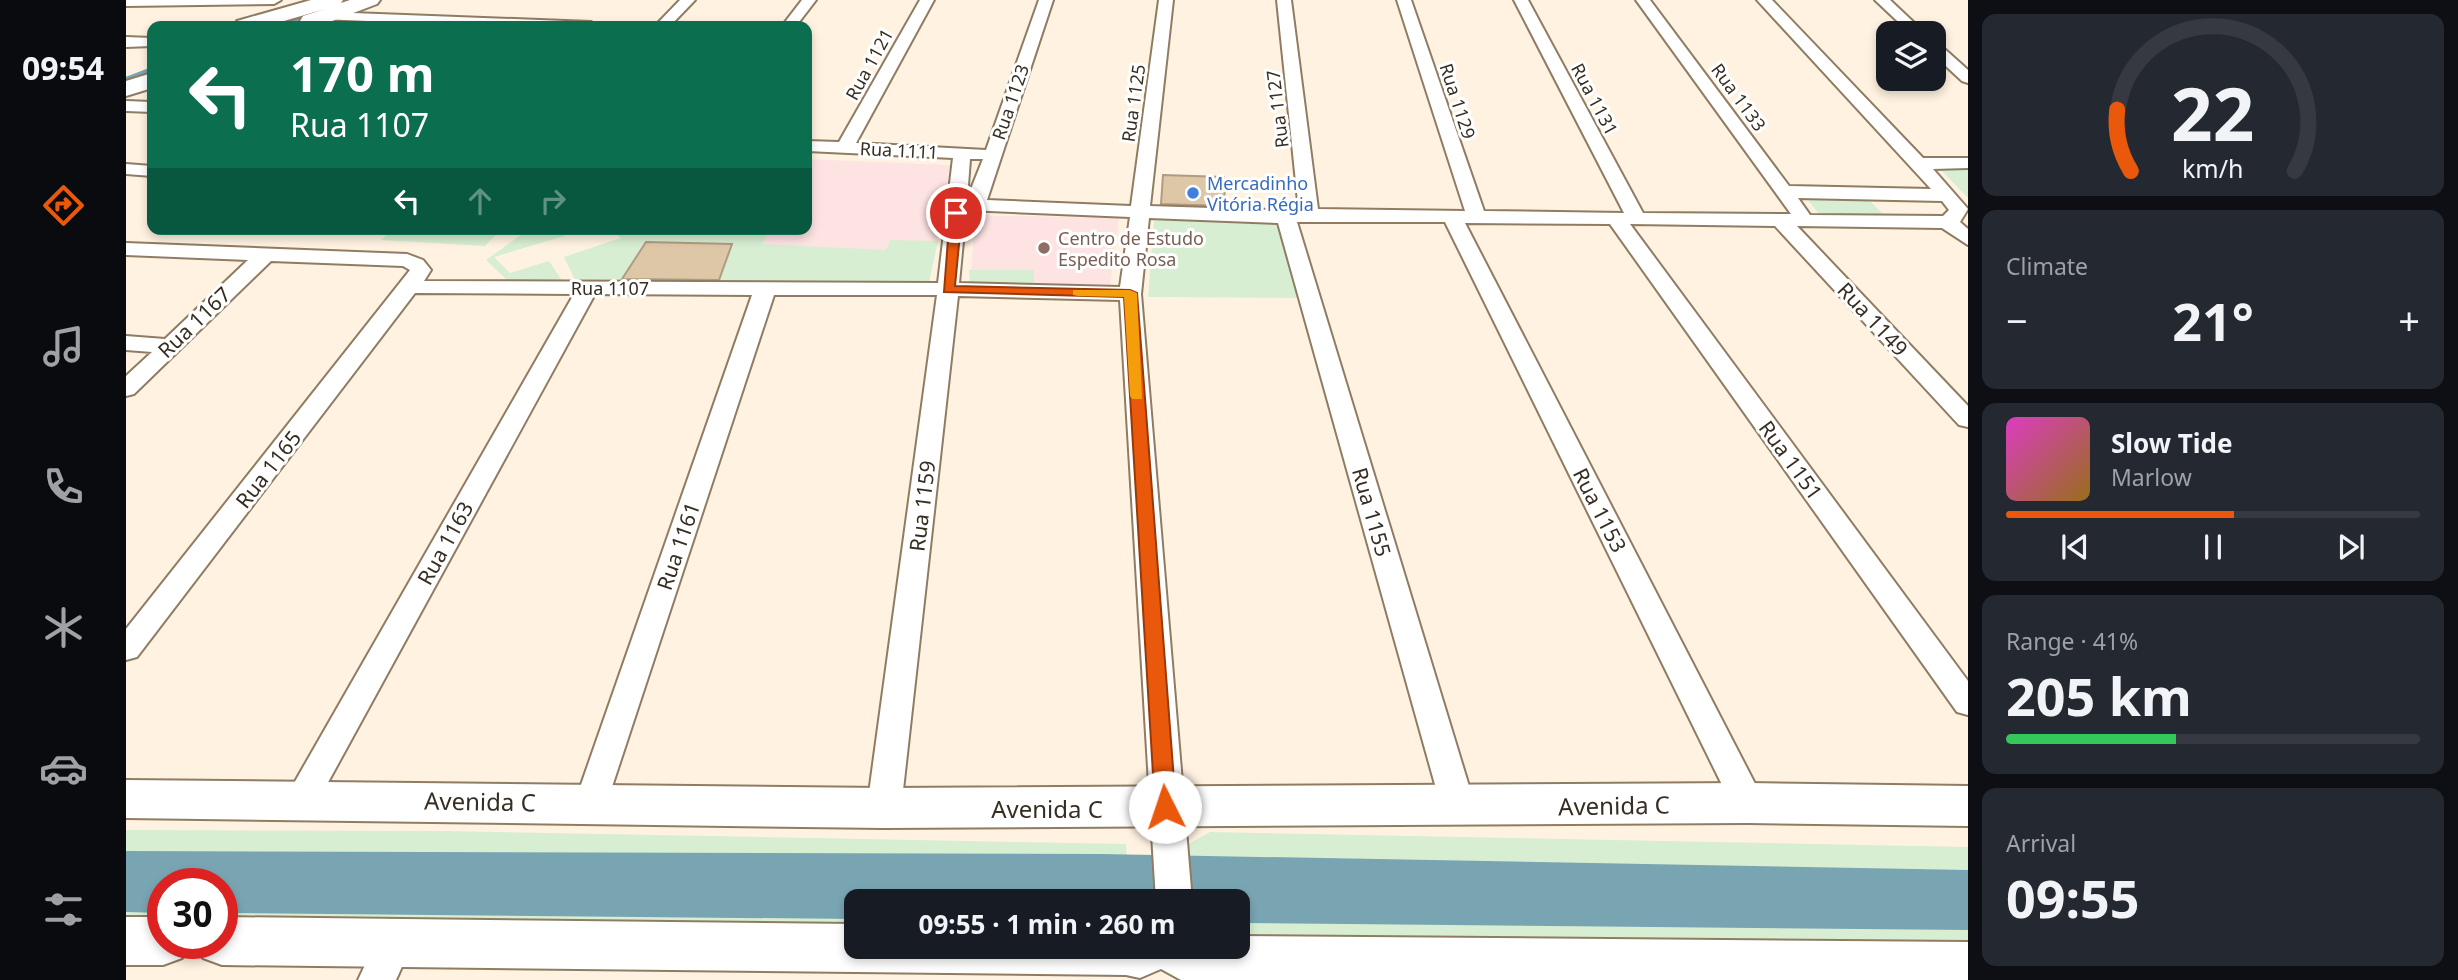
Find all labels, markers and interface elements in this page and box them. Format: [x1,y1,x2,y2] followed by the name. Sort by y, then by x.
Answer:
[1876,21,1946,91] map controls
[1876,21,1946,91] button: layers
[840,24,898,104] street label: Rua 1121
[290,40,435,106] text: 170 m
[22,46,104,89] text: 09:54
[175,49,266,140] icon: left
[1706,58,1772,136] street label: Rua 1133
[1566,59,1624,139] street label: Rua 1131
[1434,60,1482,142] street label: Rua 1129
[986,61,1034,143] street label: Rua 1123
[1116,63,1150,143] street label: Rua 1125
[2171,63,2255,162] text: 22
[1260,69,1294,149] street label: Rua 1127
[290,103,429,146] text: Rua 1107
[859,136,939,164] street label: Rua 1111
[2182,151,2244,185] text: km/h
[1207,171,1314,216] place label: Mercadinho Vitória Régia
[39,181,88,230] icon: directions
[388,182,426,220] icon: left
[461,182,499,220] icon: ahead
[534,182,572,220] icon: right
[926,183,986,243] pin
[1185,185,1201,201] marker: Mercadinho Vitória Régia
[937,194,975,232] icon: arrive
[1058,226,1204,271] place label: Centro de Estudo Espedito Rosa
[1036,240,1052,256] marker: Centro de Estudo Espedito Rosa
[2006,250,2088,282] text: Climate
[571,276,649,300] street label: Rua 1107
[1832,276,1914,362] street label: Rua 1149
[151,280,237,364] street label: Rua 1167
[2172,285,2254,356] text: 21°
[2006,294,2028,346] text: −
[2398,294,2420,346] text: +
[39,322,88,371] icon: music
[1753,415,1829,505] street label: Rua 1151
[229,424,307,514] street label: Rua 1165
[2111,425,2233,461] text: Slow Tide
[903,459,941,553] street label: Rua 1159
[2111,461,2192,493] text: Marlow
[39,462,88,511] icon: phone
[1567,463,1633,557] street label: Rua 1153
[1346,464,1398,560] street label: Rua 1155
[411,496,479,590] street label: Rua 1163
[650,498,706,594] street label: Rua 1161
[2056,528,2094,566] icon: previous
[2194,528,2232,566] icon: pause
[2332,528,2370,566] icon: next
[39,603,88,652] icon: climate
[2006,625,2138,657] text: Range · 41%
[2006,660,2192,731] text: 205 km
[39,744,88,793] icon: car
[1128,770,1202,844] position arrow
[424,784,536,818] street label: Avenida C
[1558,788,1670,822] street label: Avenida C
[991,792,1103,825] street label: Avenida C
[2006,827,2076,859] text: Arrival
[2006,862,2140,933] text: 09:55
[147,868,238,959] speed limit sign: 30
[39,885,88,934] icon: filters
[919,906,1175,942] text: 09:55 · 1 min · 260 m

